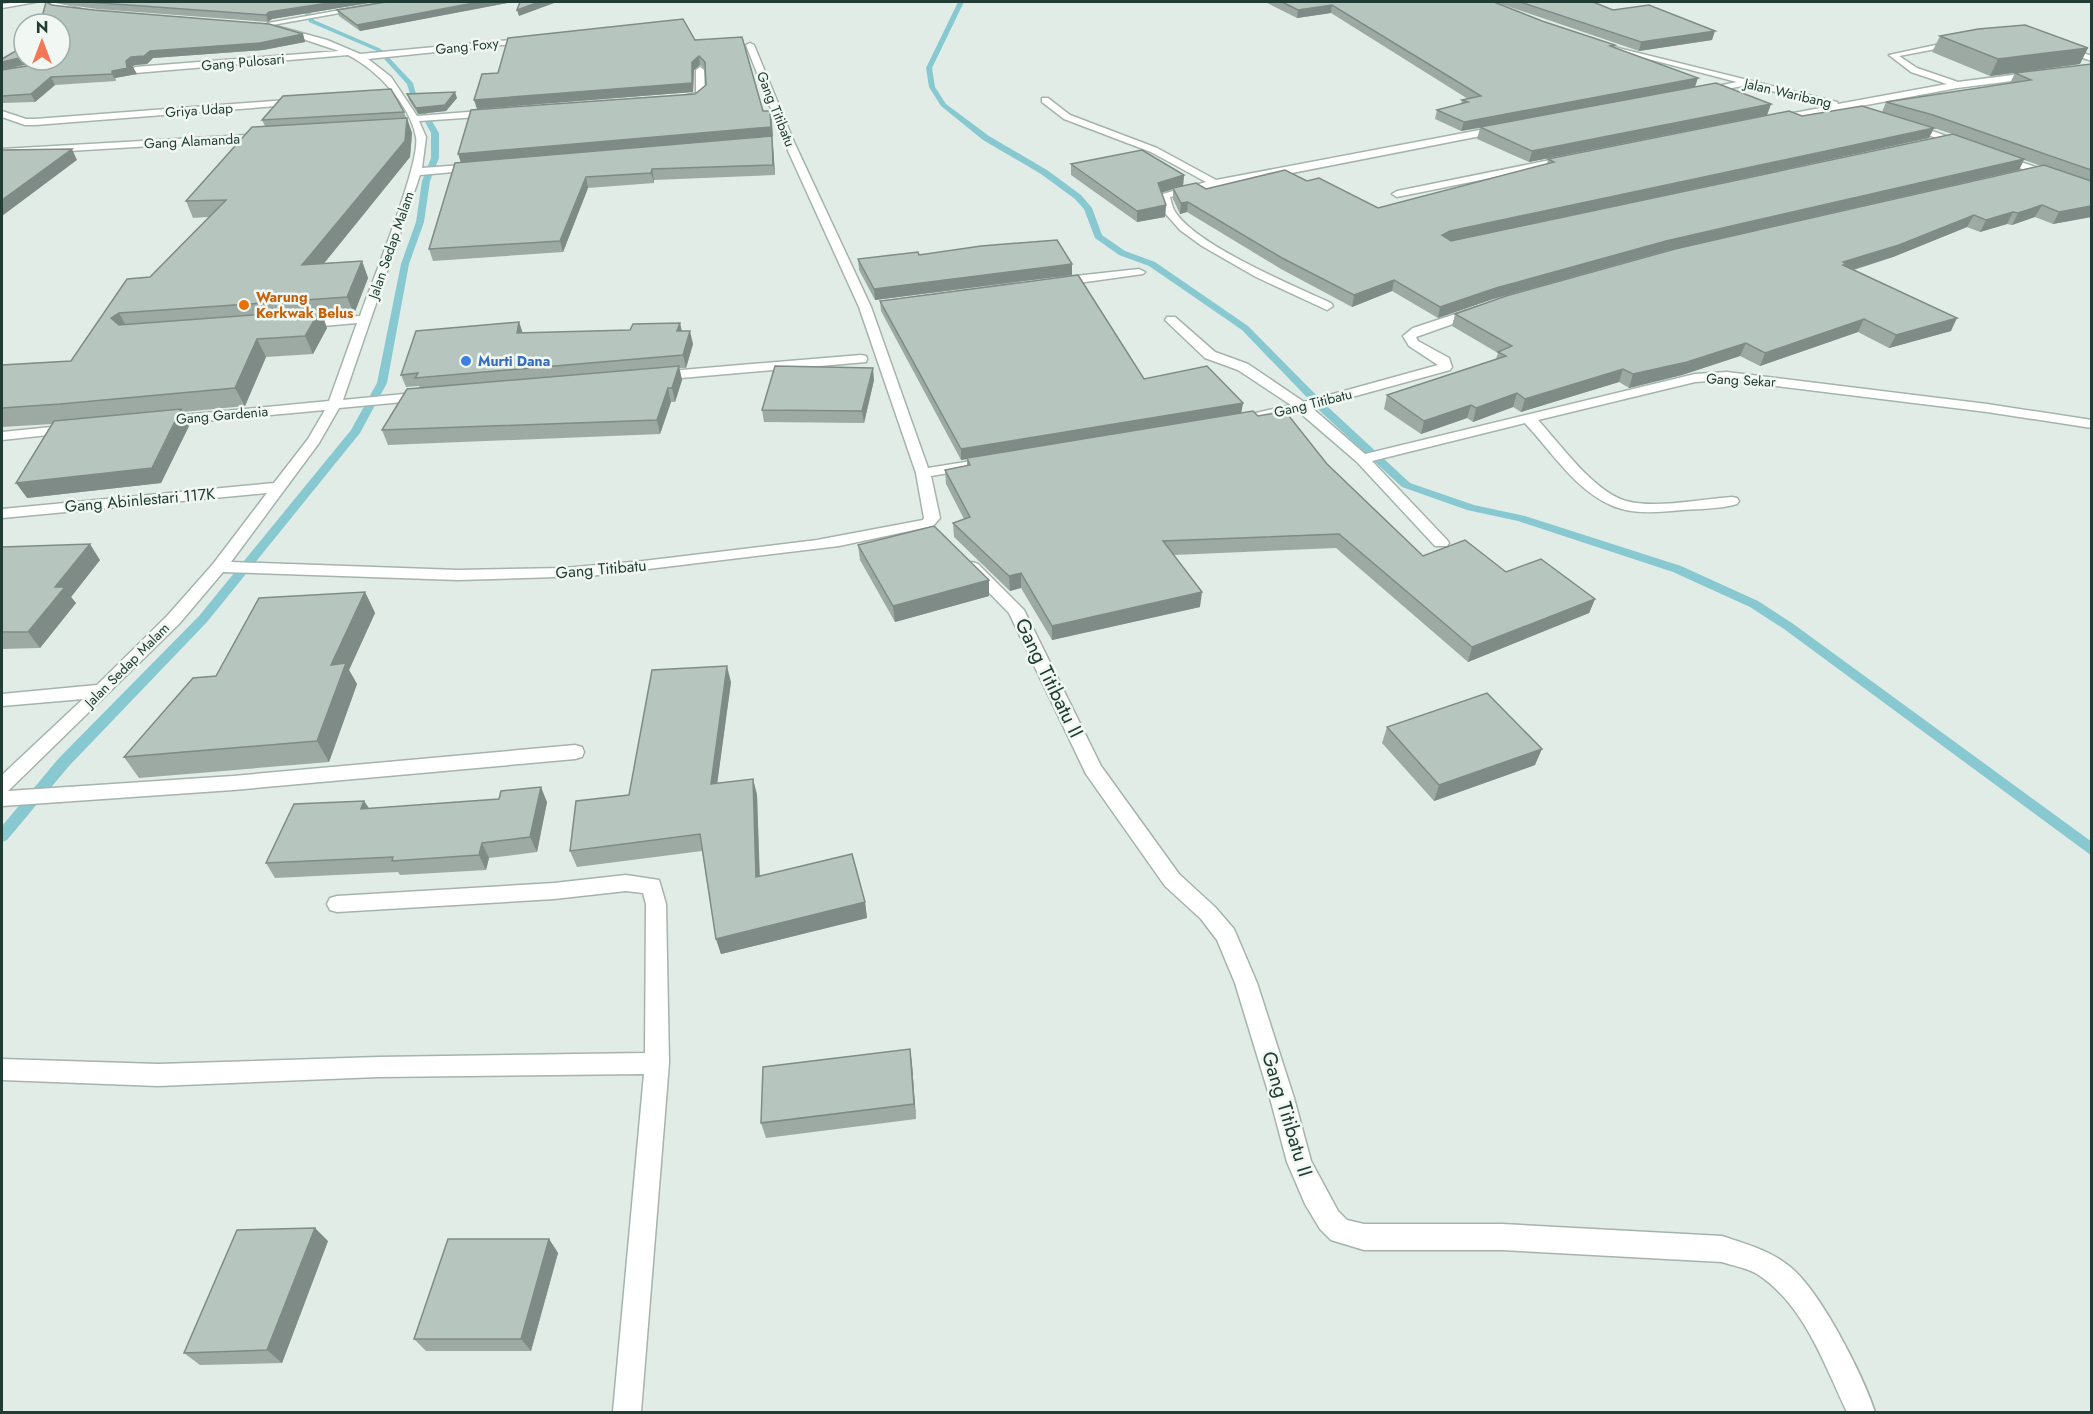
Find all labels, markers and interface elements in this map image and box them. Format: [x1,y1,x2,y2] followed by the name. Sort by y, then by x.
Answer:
[12,12,72,72] north arrow
[36,16,48,39] text: N
[434,33,500,59] street label: Gang Foxy
[201,48,285,76] street label: Gang Pulosari
[752,68,800,150] street label: Gang Titibatu
[1740,73,1834,113] street label: Jalan Waribang
[164,98,234,122] street label: Griya Udap
[144,129,240,153] street label: Gang Alamanda
[363,189,419,303] street label: Jalan Sedap Malam
[256,287,354,323] place label: Warung Kerkwak Belus
[237,298,251,312] marker: Warung Kerkwak Belus
[478,351,550,371] place label: Murti Dana
[459,354,473,368] marker: Murti Dana
[1706,368,1777,392] street label: Gang Sekar
[1272,384,1354,422] street label: Gang Titibatu
[175,401,269,429] street label: Gang Gardenia
[64,482,216,518] street label: Gang Abinlestari 117K
[555,554,647,584] street label: Gang Titibatu
[1008,613,1090,743] street label: Gang Titibatu II
[79,618,174,713] street label: Jalan Sedap Malam
[1254,1048,1320,1180] street label: Gang Titibatu II

